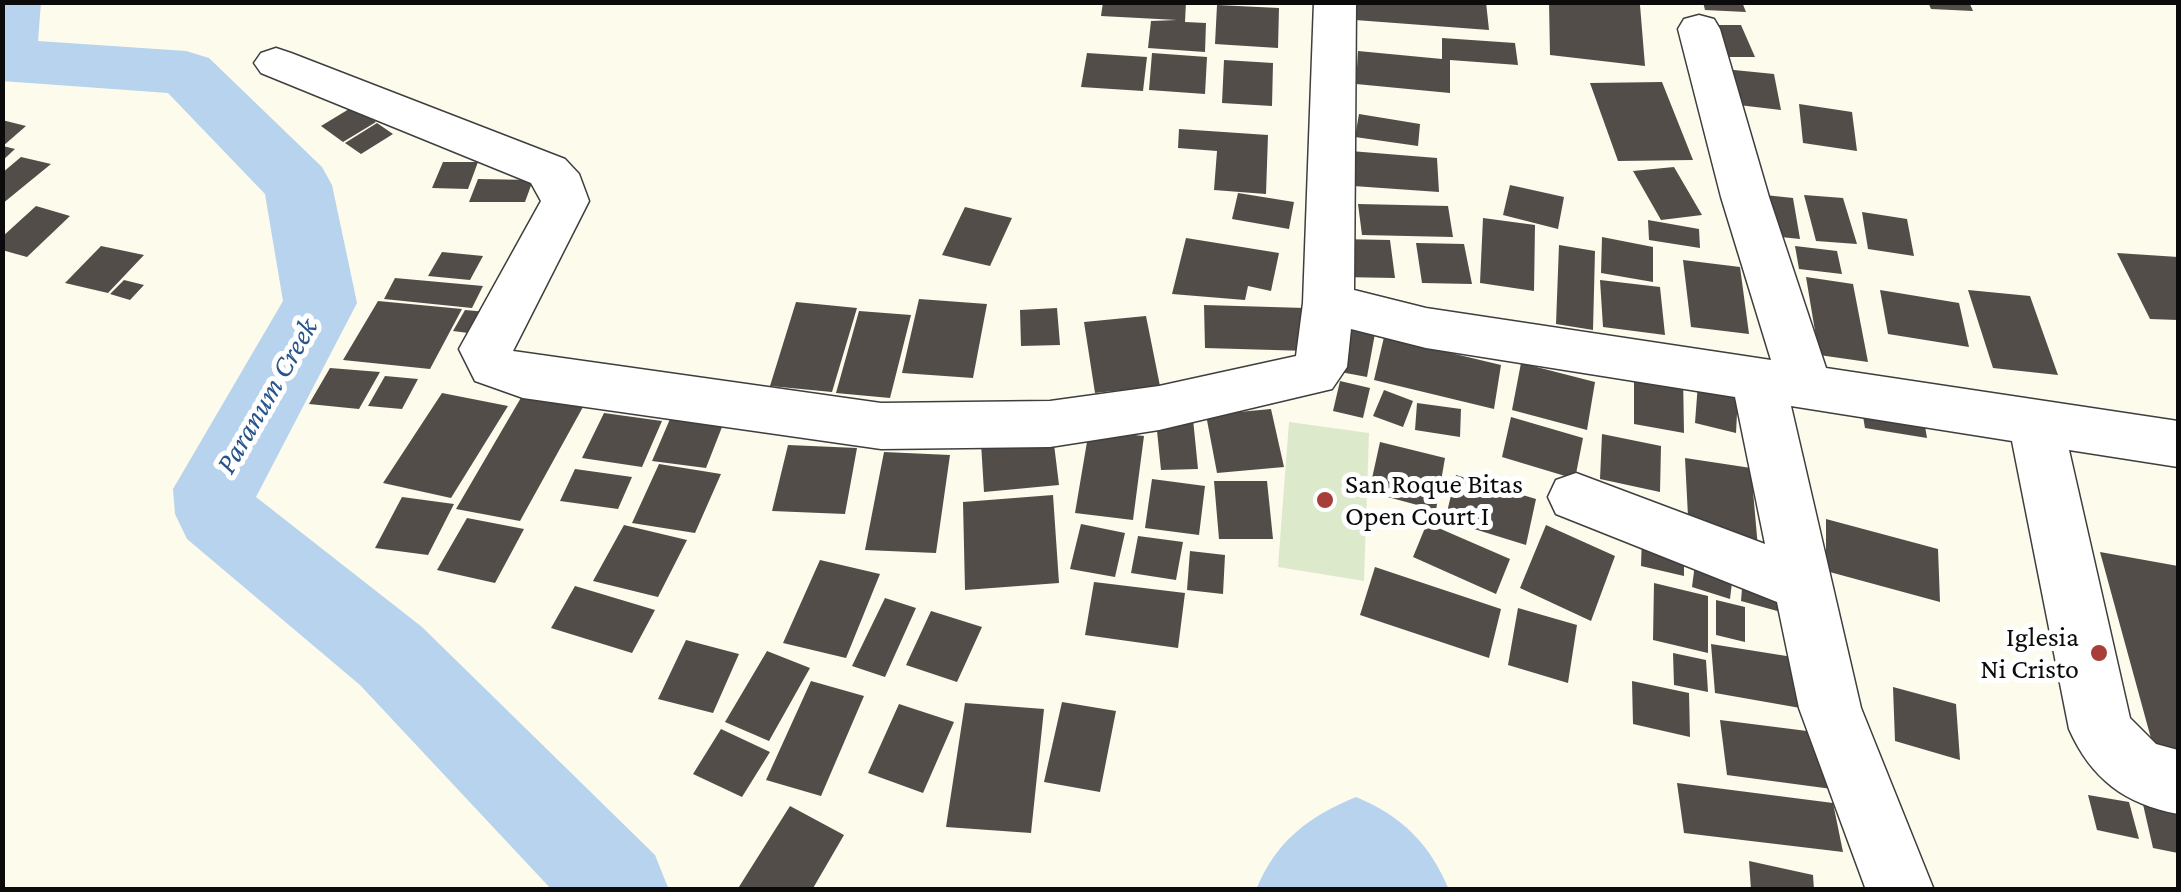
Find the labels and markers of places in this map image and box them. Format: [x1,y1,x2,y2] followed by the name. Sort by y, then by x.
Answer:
[1345,467,1523,533] place label: San Roque Bitas Open Court I
[1314,489,1336,511] marker: San Roque Bitas Open Court I
[1980,620,2079,686] place label: Iglesia Ni Cristo
[2088,642,2110,664] marker: Iglesia Ni Cristo

